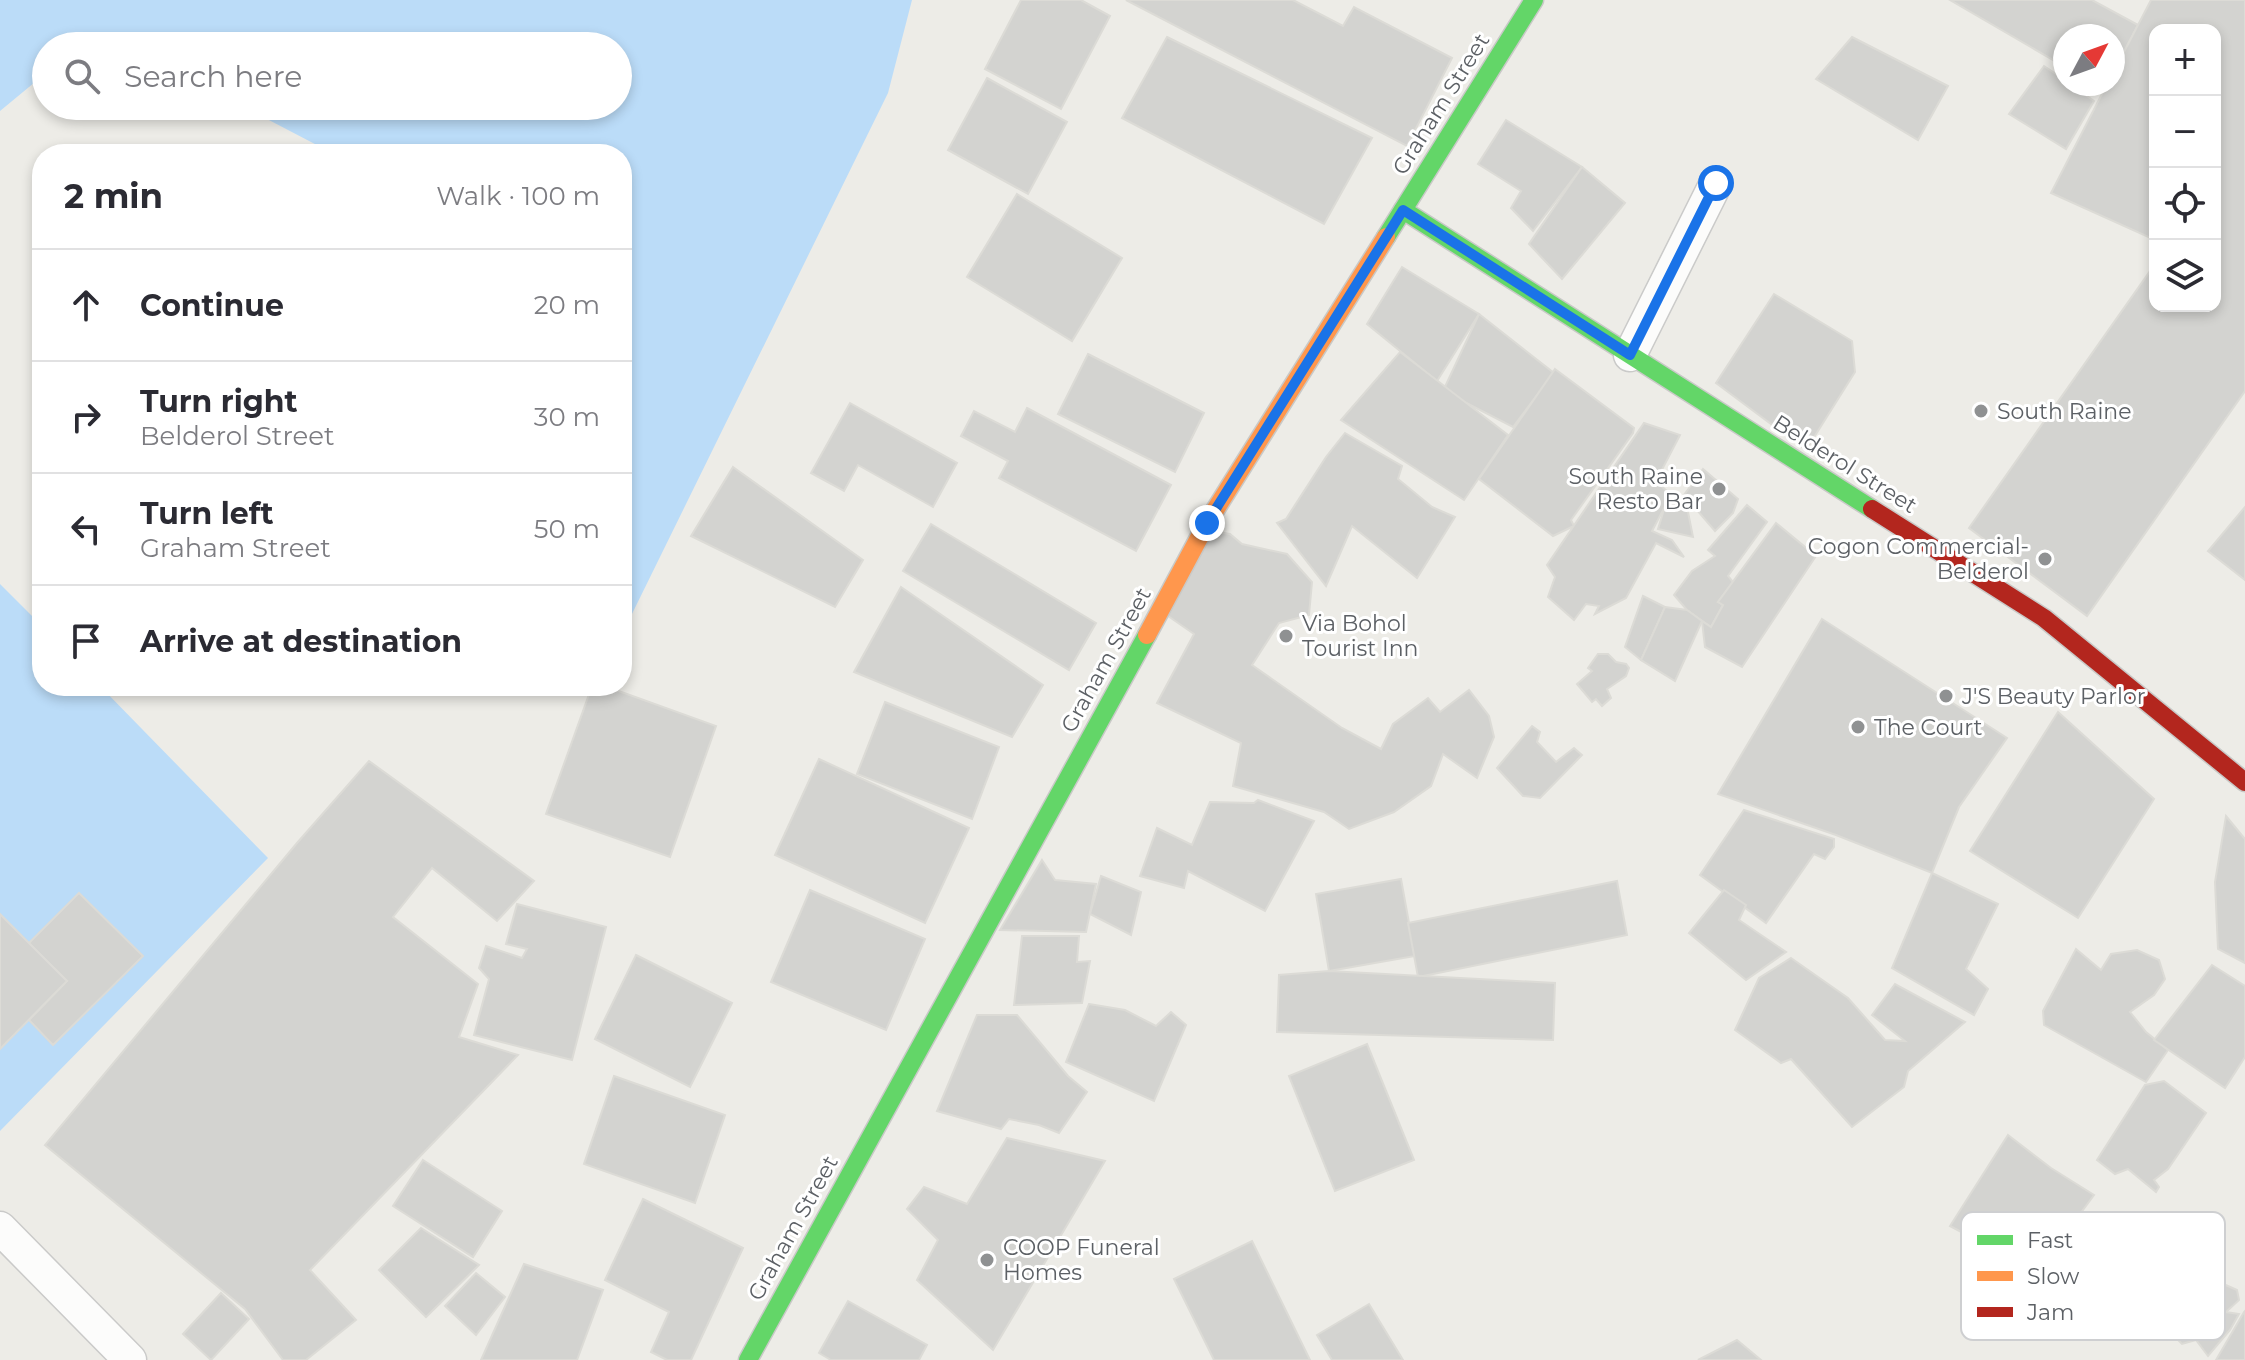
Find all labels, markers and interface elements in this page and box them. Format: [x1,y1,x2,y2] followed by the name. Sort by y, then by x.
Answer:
[2053,24,2125,96] north arrow
[2149,24,2221,312] map controls
[2149,24,2221,96] button: +
[1387,28,1495,180] street label: Graham Street
[32,32,632,120] search box
[60,54,104,98] icon: search
[124,58,302,95] text: Search here
[2149,96,2221,168] button: −
[1698,165,1734,201] route start
[2149,168,2221,240] button: locate
[64,175,163,217] text: 2 min
[436,180,600,212] text: Walk · 100 m
[2149,240,2221,312] button: layers
[64,283,108,327] icon: ahead
[140,287,284,324] text: Continue
[534,289,600,321] text: 20 m
[140,383,297,420] text: Turn right
[64,395,108,439] icon: right
[1997,398,2132,425] place label: South Raine
[534,401,600,433] text: 30 m
[1972,402,1990,420] marker: South Raine
[1768,409,1922,519] street label: Belderol Street
[140,420,334,452] text: Belderol Street
[1568,463,1703,515] place label: South Raine Resto Bar
[1710,480,1728,498] marker: South Raine Resto Bar
[140,495,273,532] text: Turn left
[1189,505,1225,541] route end
[64,507,108,551] icon: left
[534,513,600,545] text: 50 m
[140,532,331,564] text: Graham Street
[1808,533,2029,585] place label: Cogon Commercial- Belderol
[2036,550,2054,568] marker: Cogon Commercial- Belderol
[1055,583,1157,737] street label: Graham Street
[1302,610,1418,662] place label: Via Bohol Tourist Inn
[64,619,108,663] icon: arrive
[140,623,462,660] text: Arrive at destination
[1277,627,1295,645] marker: Via Bohol Tourist Inn
[1961,683,2146,710] place label: J'S Beauty Parlor
[1937,687,1955,705] marker: J'S Beauty Parlor
[1874,714,1982,741] place label: The Court
[1849,718,1867,736] marker: The Court
[742,1151,844,1305] street label: Graham Street
[1961,1212,2225,1340] legend
[2027,1227,2073,1254] text: Fast
[1003,1234,1160,1286] place label: COOP Funeral Homes
[978,1251,996,1269] marker: COOP Funeral Homes
[2027,1263,2080,1290] text: Slow
[2026,1299,2074,1326] text: Jam

